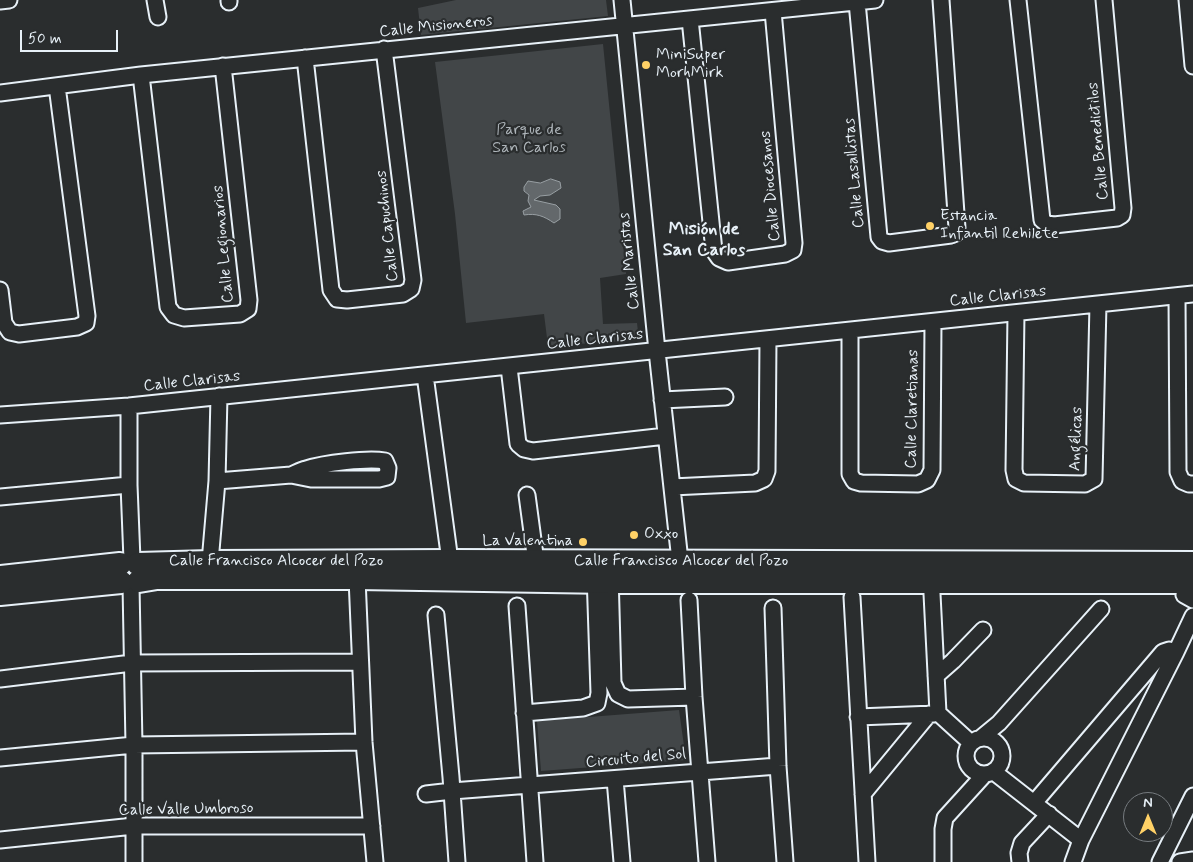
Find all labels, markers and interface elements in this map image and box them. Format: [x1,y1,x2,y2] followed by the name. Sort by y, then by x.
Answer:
[378,12,494,42] street label: Calle Misioneros
[22,20,120,52] scale bar
[28,29,62,49] text: 50 m
[656,46,725,84] place label: MiniSuper MorhMirk
[640,59,652,71] marker: MiniSuper MorhMirk
[1084,81,1114,201] street label: Calle Benedictilos
[841,117,869,229] street label: Calle Lasallistas
[492,121,566,159] park label: Parque de San Carlos
[757,130,785,242] street label: Calle Diocesanos
[373,169,403,283] street label: Calle Capuchinos
[209,184,239,304] street label: Calle Legionarios
[940,207,1059,245] place label: Estancia Infantil Rehilete
[615,212,645,310] street label: Calle Maristas
[663,219,745,262] district label: Misión de San Carlos
[924,220,936,232] marker: Estancia Infantil Rehilete
[949,282,1047,312] street label: Calle Clarisas
[546,325,644,355] street label: Calle Clarisas
[902,349,924,469] street label: Calle Claretianas
[143,367,241,397] street label: Calle Clarisas
[1066,407,1088,471] street label: Angélicas
[644,525,678,545] place label: Oxxo
[628,529,640,541] marker: Oxxo
[482,532,573,552] place label: La Valentina
[577,536,589,548] marker: La Valentina
[169,552,383,572] street label: Calle Francisco Alcocer del Pozo
[574,552,788,572] street label: Calle Francisco Alcocer del Pozo
[585,745,687,773] street label: Circuito del Sol
[1123,792,1173,842] north arrow
[1143,794,1153,812] text: N
[118,799,254,821] street label: Calle Valle Umbroso

